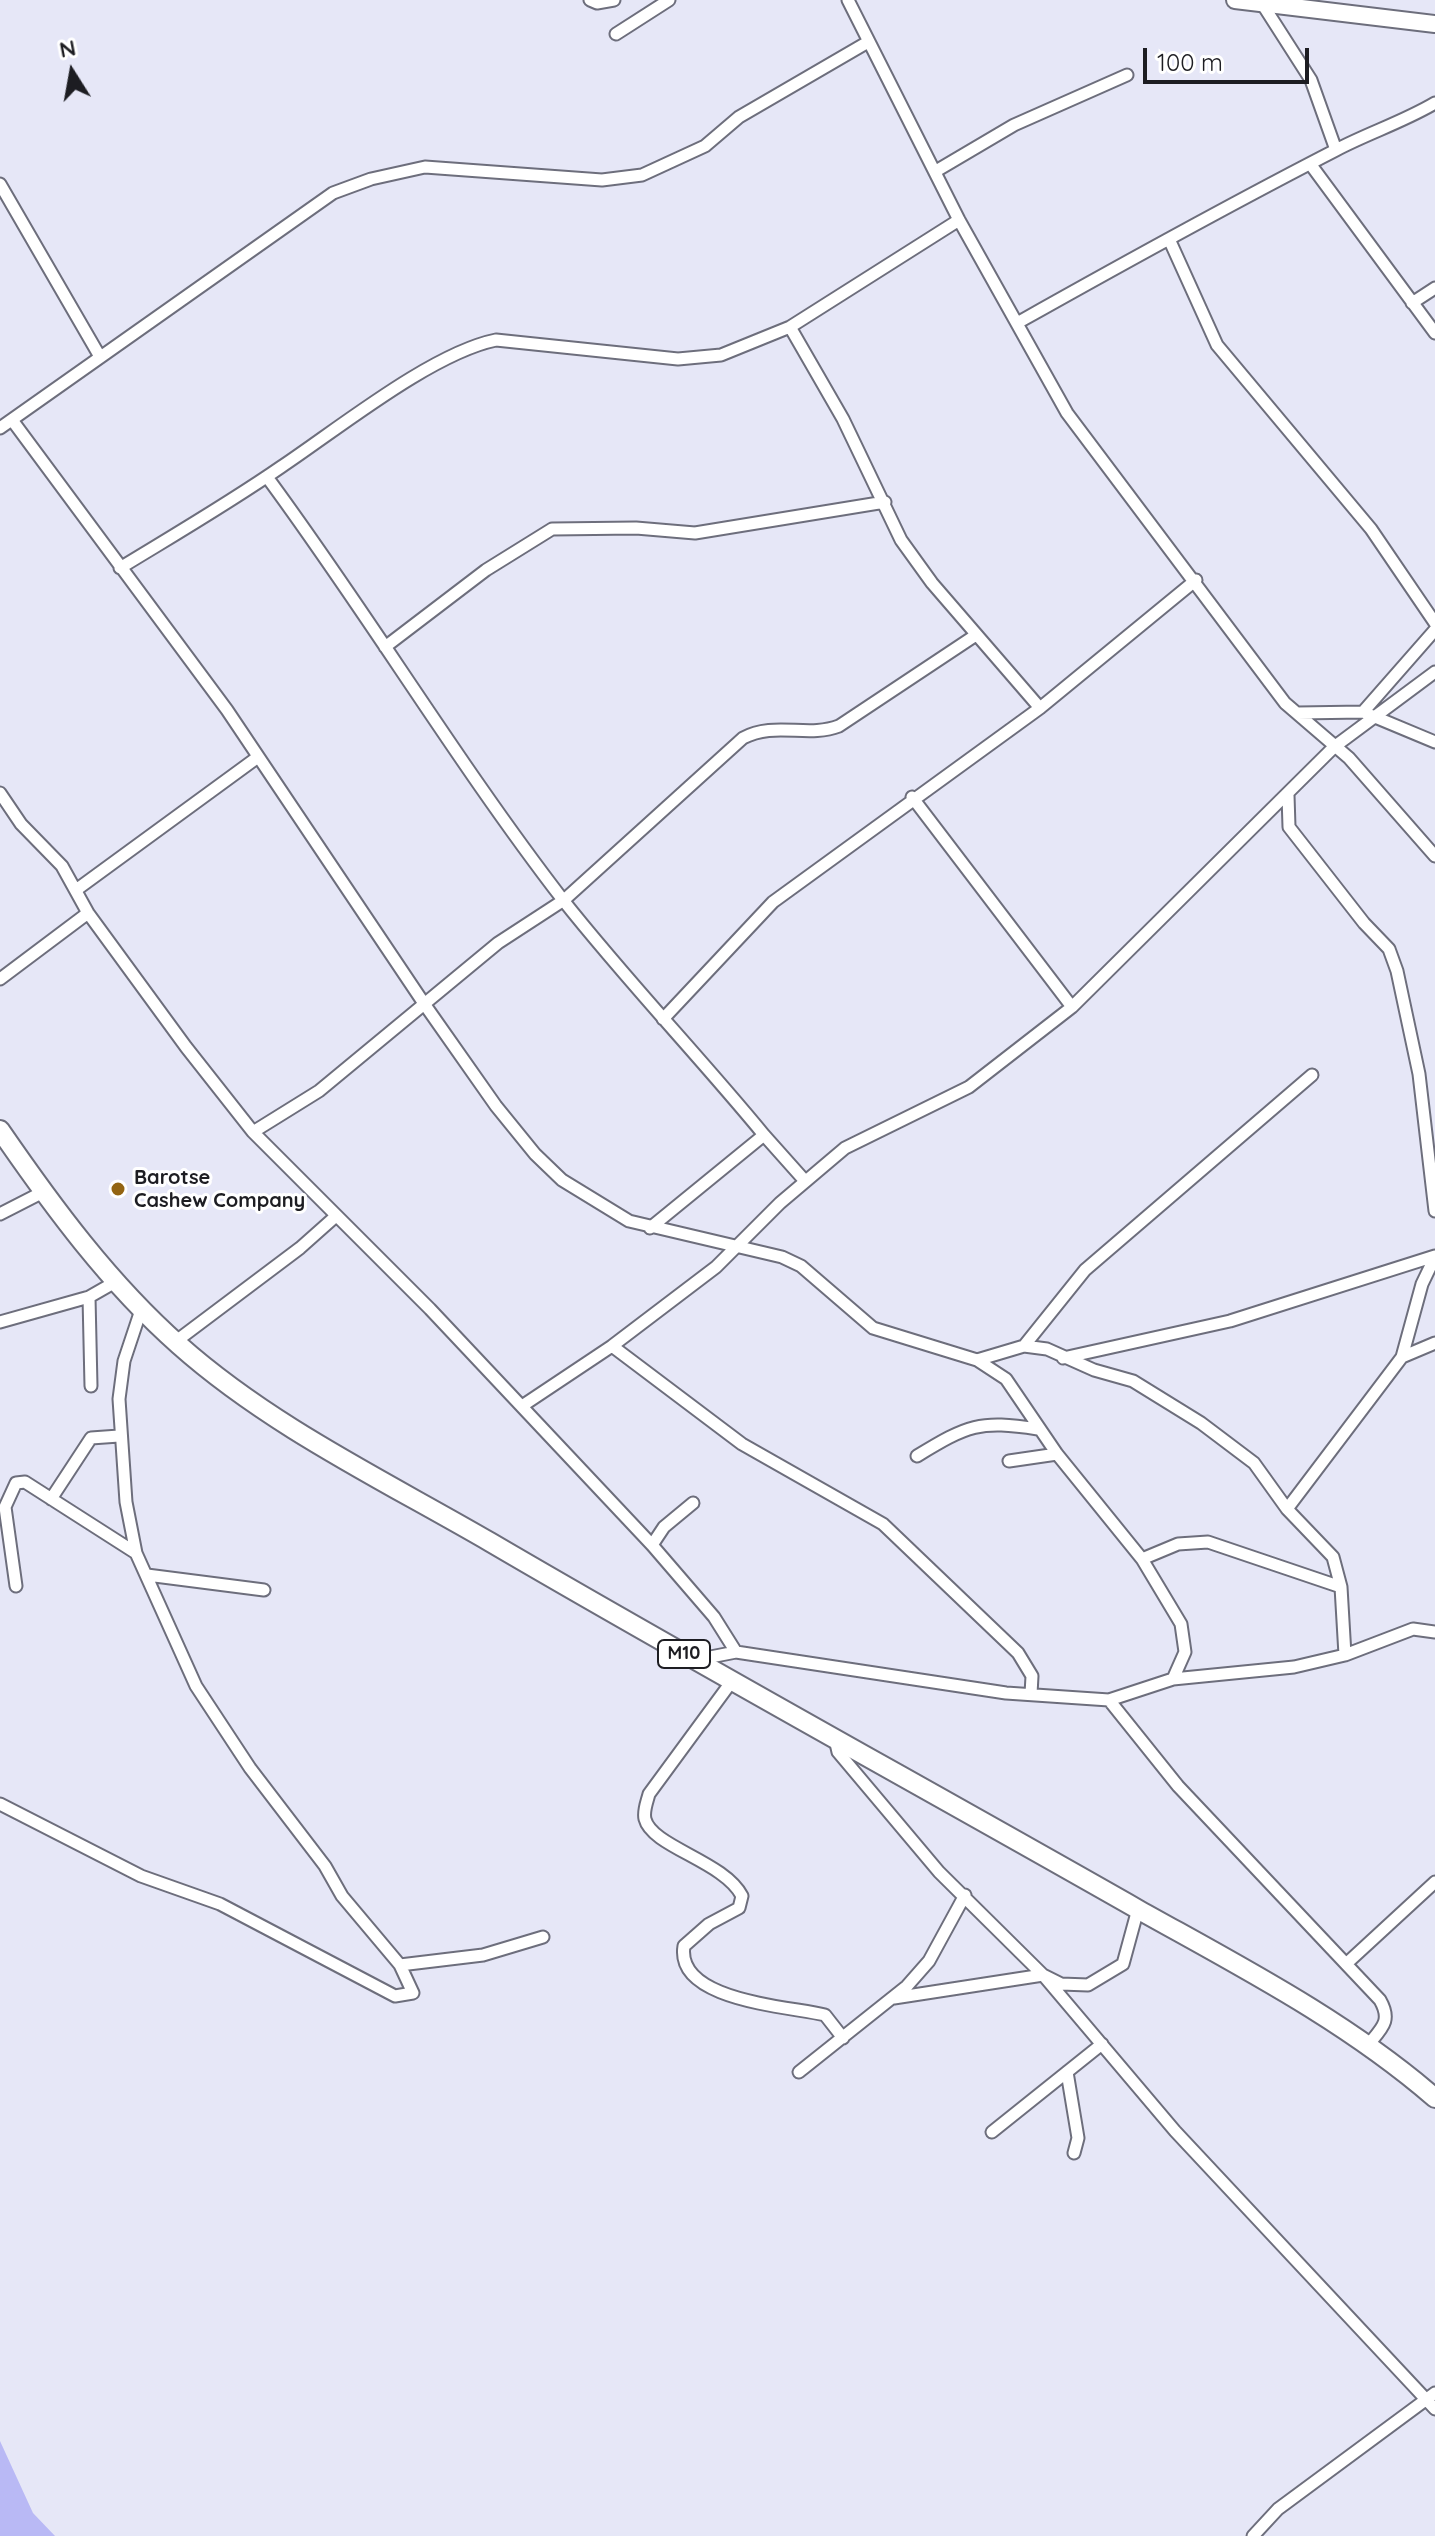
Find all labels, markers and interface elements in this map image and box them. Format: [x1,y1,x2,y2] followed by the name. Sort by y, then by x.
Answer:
[32,32,112,112] north arrow
[1147,32,1313,82] scale bar
[57,33,78,64] text: N
[1157,47,1223,77] text: 100 m
[134,1166,305,1213] place label: Barotse Cashew Company
[109,1180,127,1198] marker: Barotse Cashew Company
[658,1640,710,1668] road number: M10

